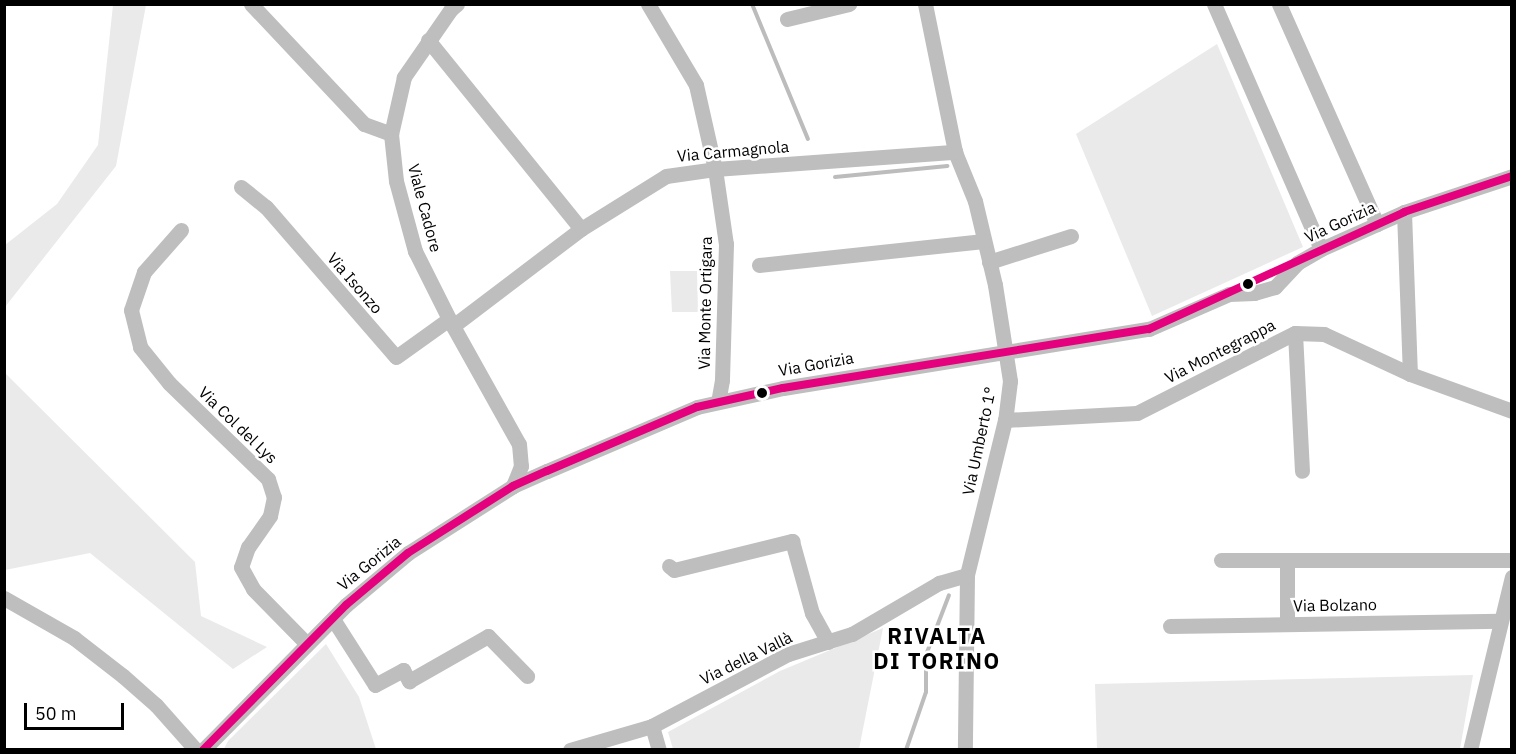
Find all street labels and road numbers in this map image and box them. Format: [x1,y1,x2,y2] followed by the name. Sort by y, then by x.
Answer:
[676,137,790,165] street label: Via Carmagnola
[404,162,446,254] street label: Viale Cadore
[1302,197,1378,247] street label: Via Gorizia
[694,236,716,370] street label: Via Monte Ortigara
[323,249,387,317] street label: Via Isonzo
[1162,315,1278,387] street label: Via Montegrappa
[777,348,855,380] street label: Via Gorizia
[195,383,281,467] street label: Via Col del Lys
[958,385,1000,497] street label: Via Umberto 1°
[333,532,405,594] street label: Via Gorizia
[1293,595,1377,615] street label: Via Bolzano
[697,627,795,689] street label: Via della Vallà

